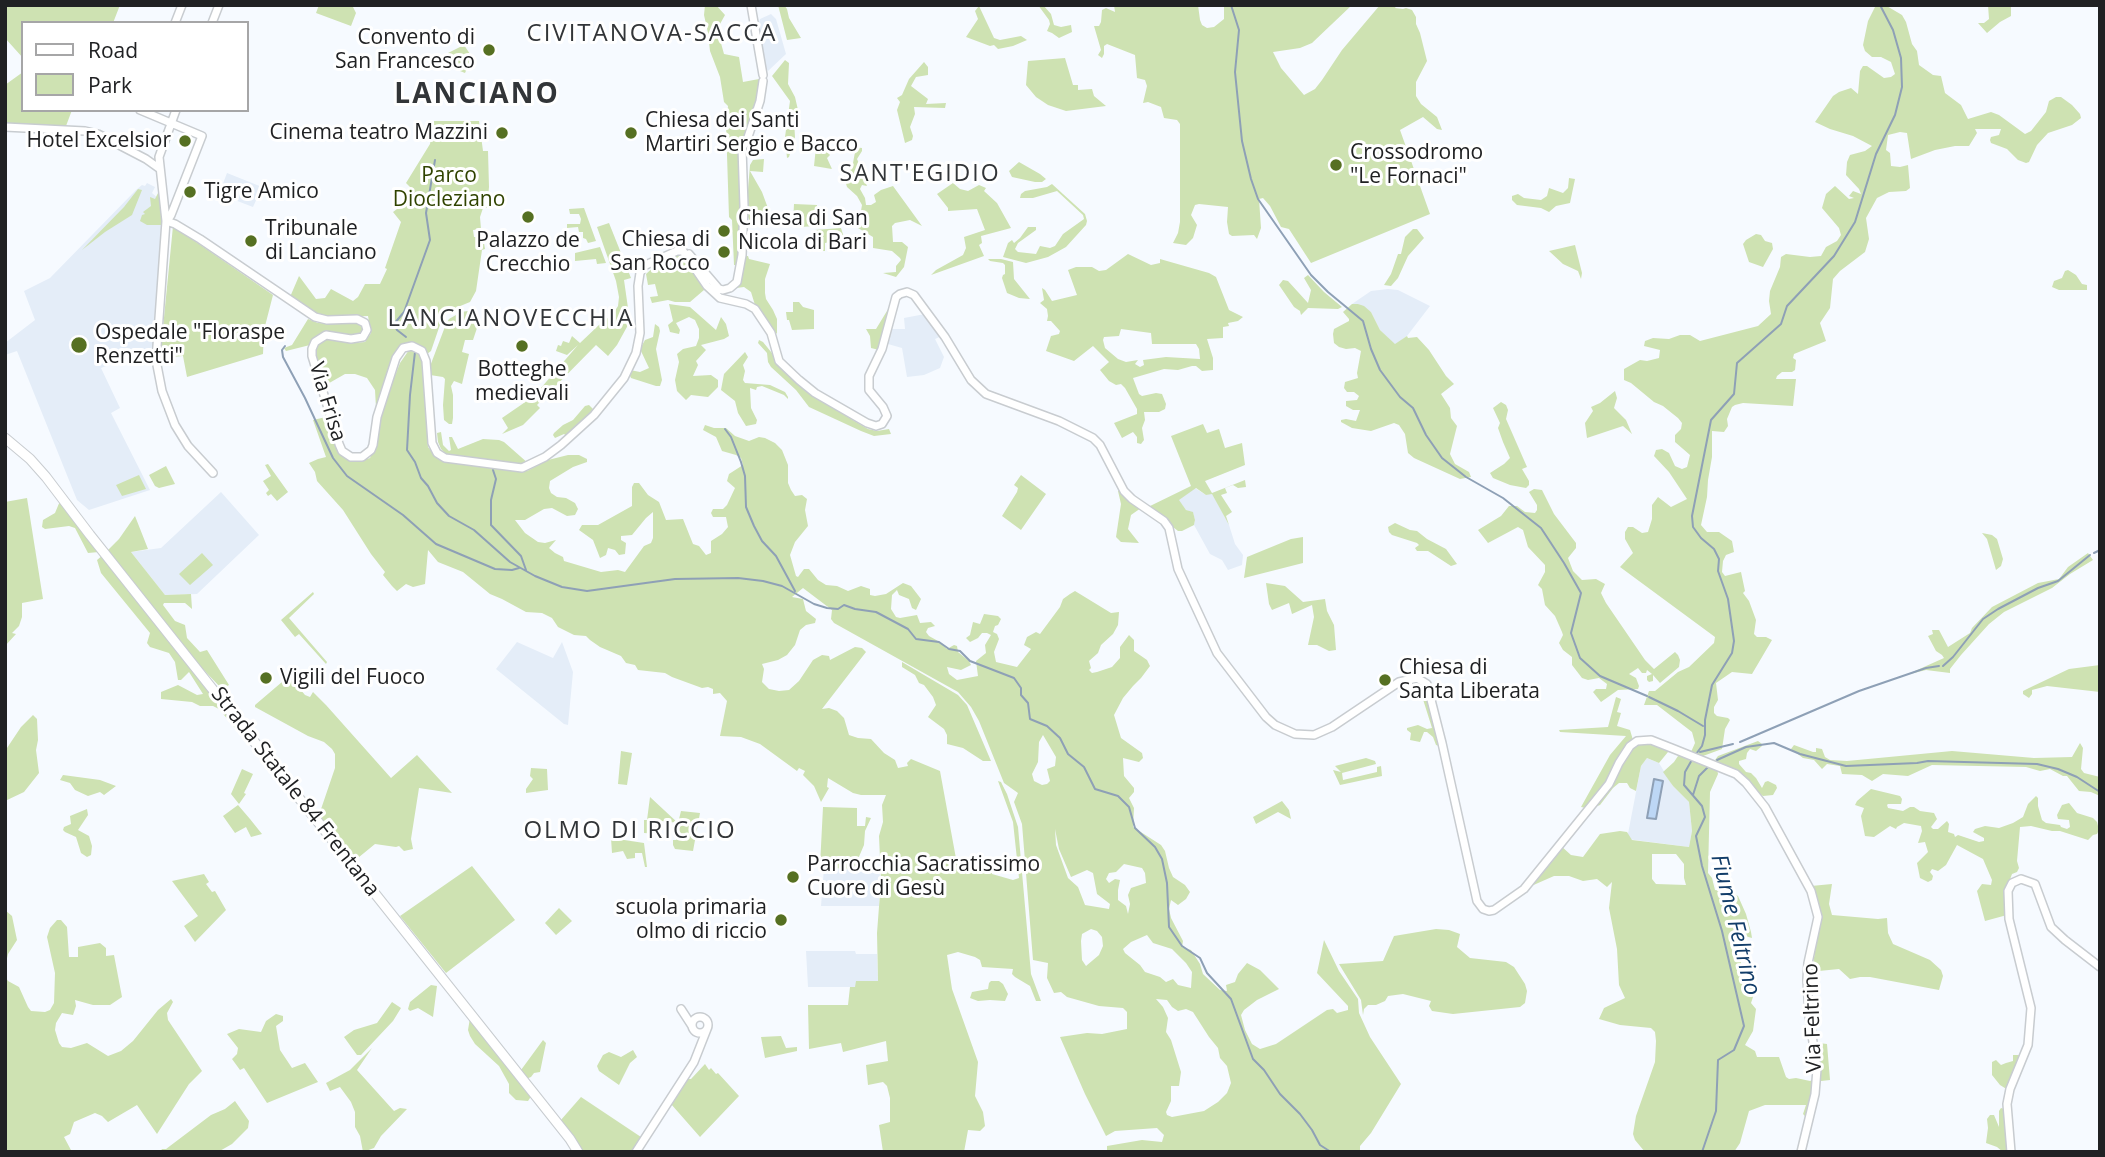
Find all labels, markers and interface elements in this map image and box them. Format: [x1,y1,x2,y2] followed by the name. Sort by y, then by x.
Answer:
[529,20,775,48] district label: CIVITANOVA-SACCA
[21,21,248,112] legend
[335,25,475,75] place label: Convento di San Francesco
[88,36,138,64] text: Road
[481,42,497,58] marker: Convento di San Francesco
[88,71,132,99] text: Park
[395,78,559,112] district label: LANCIANO
[645,108,858,158] place label: Chiesa dei Santi Martiri Sergio e Bacco
[269,120,488,146] place label: Cinema teatro Mazzini
[494,125,510,141] marker: Cinema teatro Mazzini
[623,125,639,141] marker: Chiesa dei Santi Martiri Sergio e Bacco
[27,128,171,154] place label: Hotel Excelsior
[177,133,193,149] marker: Hotel Excelsior
[1350,140,1483,190] place label: Crossodromo "Le Fornaci"
[1328,157,1344,173] marker: Crossodromo "Le Fornaci"
[841,160,999,188] district label: SANT'EGIDIO
[393,163,505,213] park label: Parco Diocleziano
[204,179,319,205] place label: Tigre Amico
[182,184,198,200] marker: Tigre Amico
[738,206,868,256] place label: Chiesa di San Nicola di Bari
[520,209,536,225] marker: Palazzo de Crecchio
[265,216,377,266] place label: Tribunale di Lanciano
[716,223,732,239] marker: Chiesa di San Nicola di Bari
[610,227,710,277] place label: Chiesa di San Rocco
[476,228,580,278] place label: Palazzo de Crecchio
[243,233,259,249] marker: Tribunale di Lanciano
[716,244,732,260] marker: Chiesa di San Rocco
[389,305,633,333] district label: LANCIANOVECCHIA
[95,320,285,370] place label: Ospedale "Floraspe Renzetti"
[69,335,89,355] marker: Ospedale "Floraspe Renzetti"
[514,338,530,354] marker: Botteghe medievali
[475,357,569,407] place label: Botteghe medievali
[303,359,351,445] street label: Via Frisa
[1399,655,1540,705] place label: Chiesa di Santa Liberata
[280,665,425,691] place label: Vigili del Fuoco
[258,670,274,686] marker: Vigili del Fuoco
[1377,672,1393,688] marker: Chiesa di Santa Liberata
[205,682,385,902] street label: Strada Statale 84 Frentana
[525,817,735,845] district label: OLMO DI RICCIO
[807,852,1040,902] place label: Parrocchia Sacratissimo Cuore di Gesù
[1704,852,1766,998] water label: Fiume Feltrino
[785,869,801,885] marker: Parrocchia Sacratissimo Cuore di Gesù
[616,895,767,945] place label: scuola primaria olmo di riccio
[773,912,789,928] marker: scuola primaria olmo di riccio
[1798,963,1828,1073] street label: Via Feltrino

